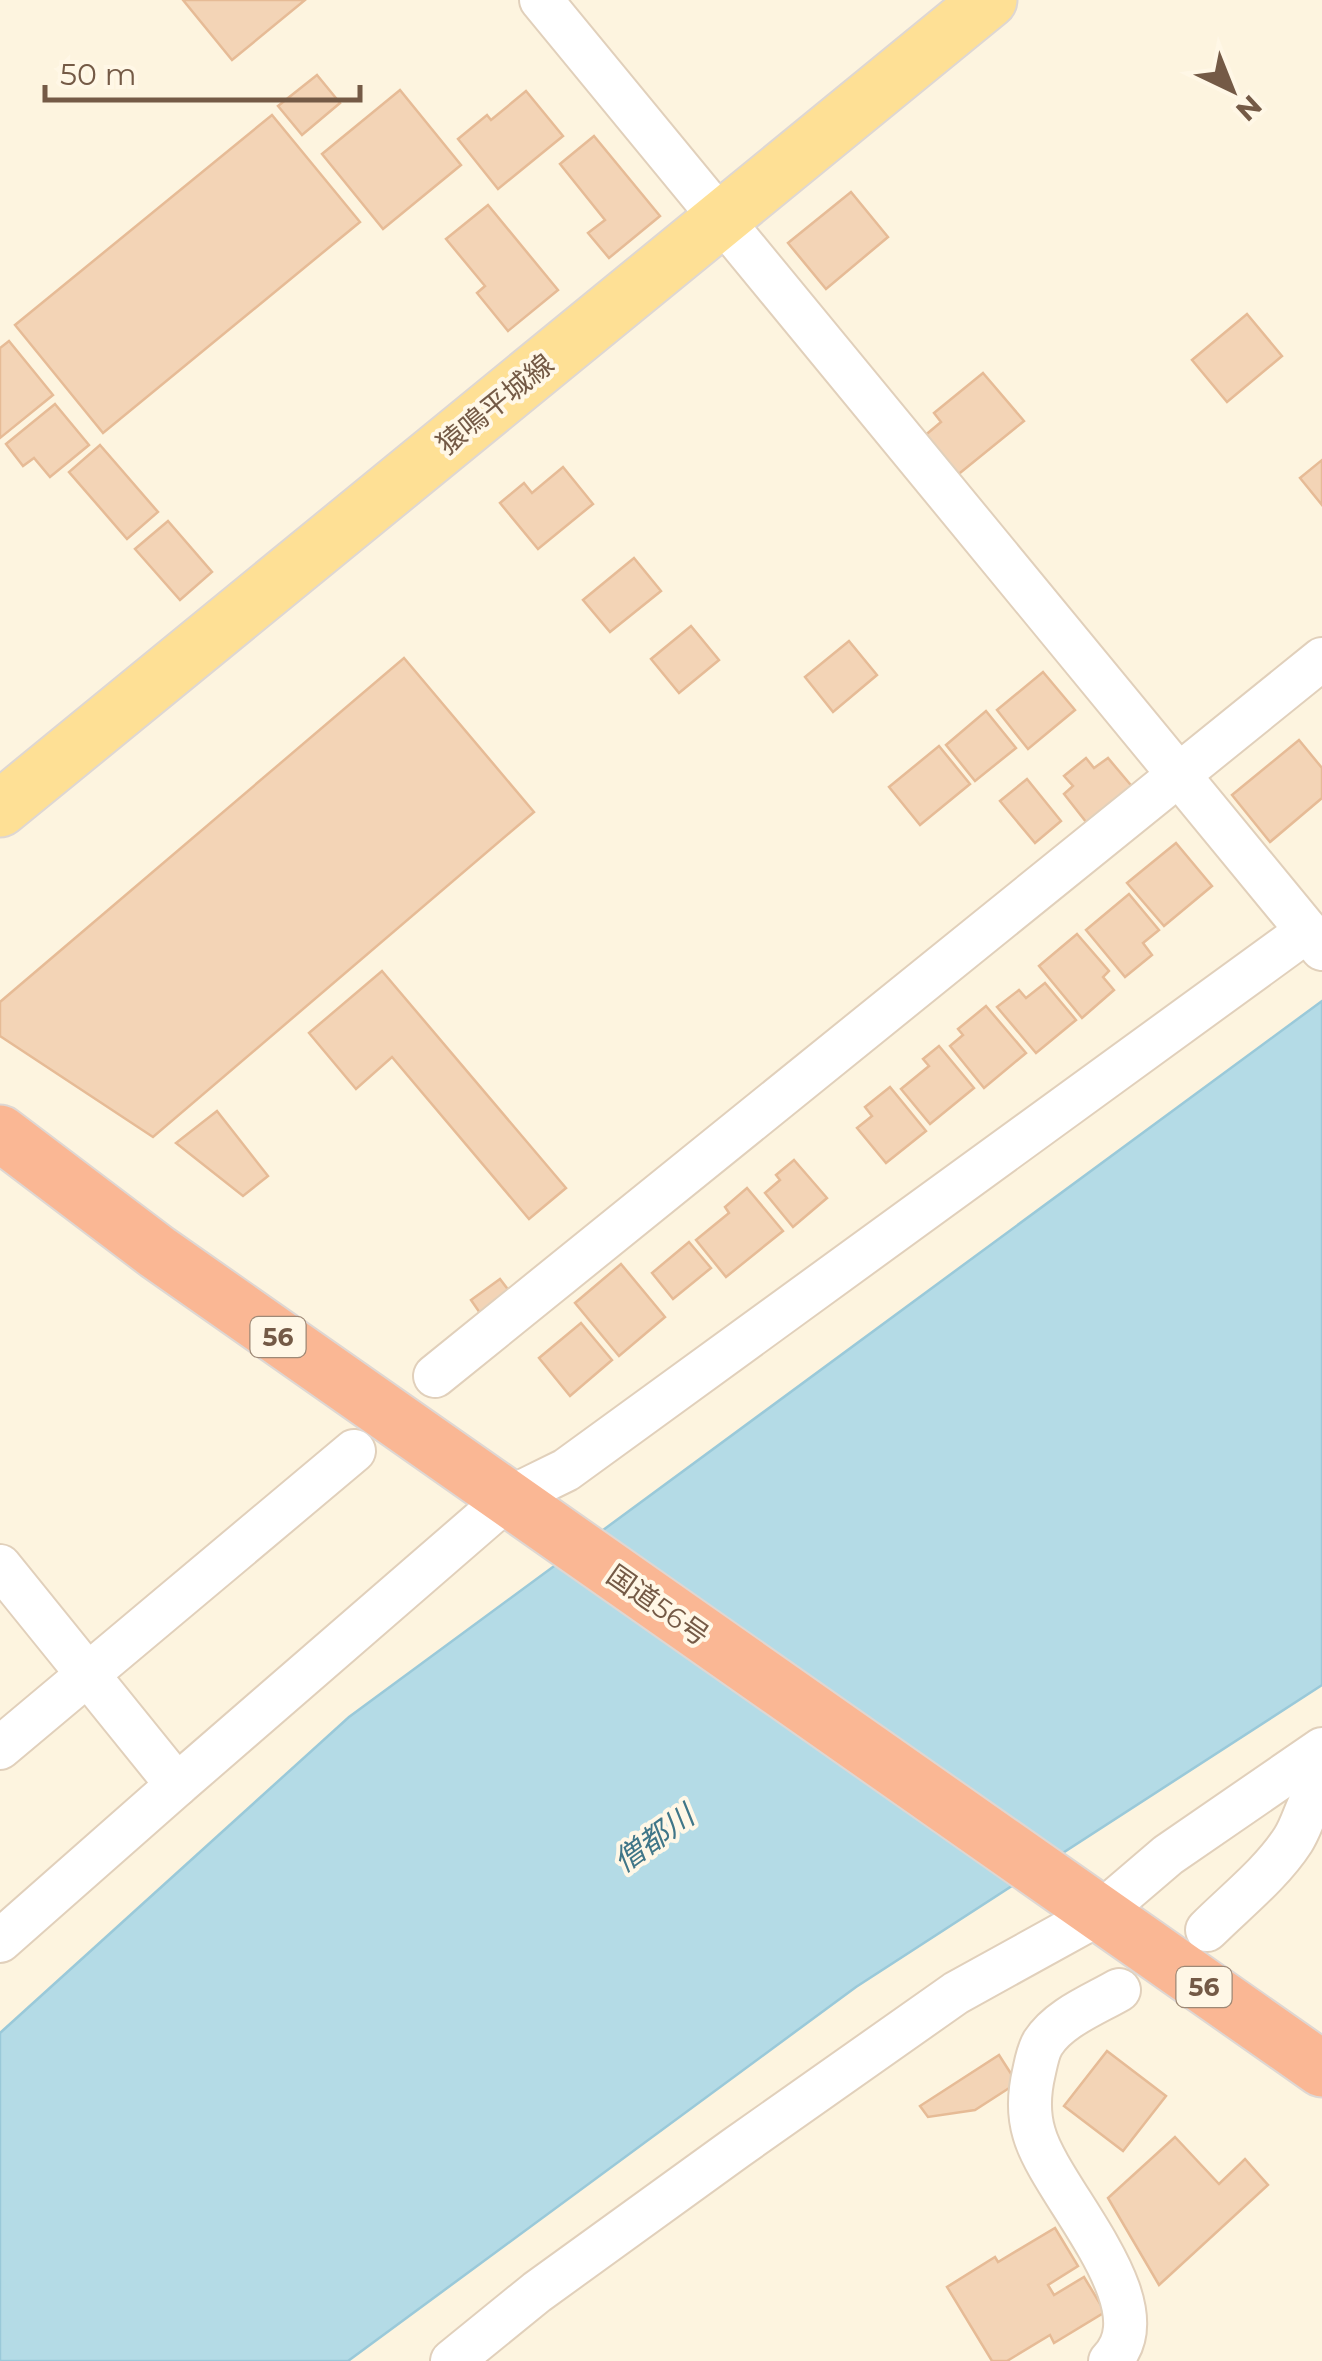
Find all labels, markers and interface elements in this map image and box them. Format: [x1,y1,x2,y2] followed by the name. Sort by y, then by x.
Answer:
[45,40,360,102] scale bar
[1182,40,1282,140] north arrow
[60,56,137,93] text: 50 m
[1229,88,1269,128] text: N
[430,347,560,461] street label: 猿鳴平城線
[250,1317,306,1357] road number: 56
[600,1558,716,1652] street label: 国道56号
[606,1795,703,1880] water label: 僧都川
[1176,1967,1232,2007] road number: 56

